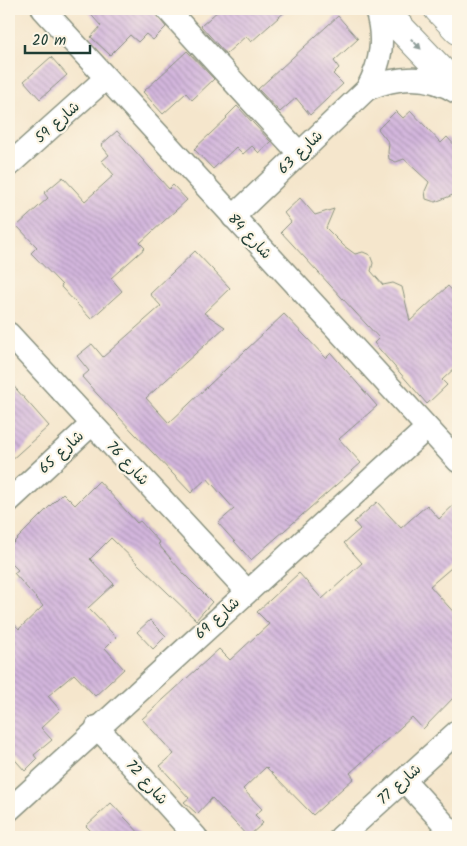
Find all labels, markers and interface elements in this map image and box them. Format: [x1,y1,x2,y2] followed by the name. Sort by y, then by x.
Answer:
[25,22,90,54] scale bar
[32,29,66,53] text: 20 m
[410,38,422,50] one-way arrow
[30,96,86,150] street label: شارع 59
[272,125,329,181] street label: شارع 63
[221,208,277,265] street label: شارع 84
[33,425,90,480] street label: شارع 65
[100,436,154,492] street label: شارع 76
[190,592,246,646] street label: شارع 69
[119,755,173,811] street label: شارع 72
[372,758,427,811] street label: شارع 77

